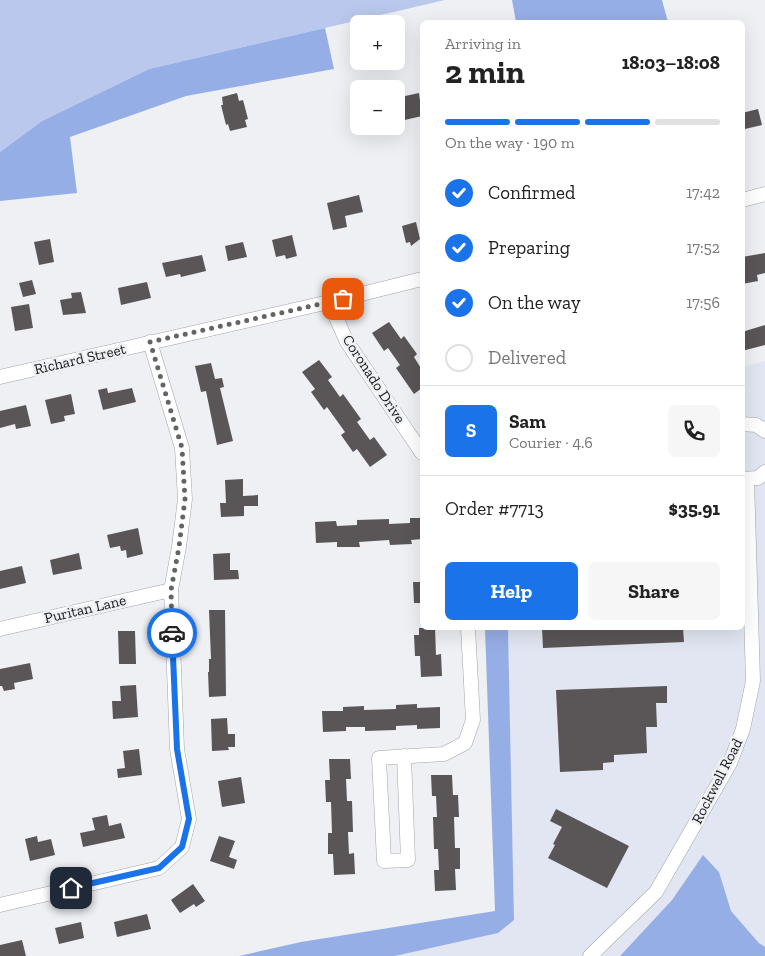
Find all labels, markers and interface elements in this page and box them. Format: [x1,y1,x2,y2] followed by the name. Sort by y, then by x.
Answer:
[350,15,405,135] map controls
[350,15,405,70] button: +
[445,34,521,53] text: Arriving in
[622,51,720,74] text: 18:03–18:08
[445,53,525,91] text: 2 min
[350,80,405,135] button: −
[445,133,575,152] text: On the way · 190 m
[445,179,473,207] icon: check
[488,181,575,204] text: Confirmed
[686,183,720,202] text: 17:42
[445,234,473,262] icon: check
[488,236,570,259] text: Preparing
[687,238,720,257] text: 17:52
[322,278,364,320] pin
[329,285,357,313] icon: bag
[445,289,473,317] icon: check
[488,291,581,314] text: On the way
[686,293,720,312] text: 17:56
[339,331,409,427] street label: Coronado Drive
[32,340,128,378] street label: Richard Street
[488,346,566,369] text: Delivered
[668,405,720,457] button: phone
[509,410,546,433] text: Sam
[466,419,476,442] text: S
[509,433,593,452] text: Courier · 4.6
[445,497,544,520] text: Order #7713
[668,497,720,520] text: $35.91
[445,562,578,620] button: Help
[588,562,720,620] button: Share
[42,591,128,627] street label: Puritan Lane
[147,608,197,658] courier
[158,619,186,647] icon: car
[688,735,747,827] street label: Rockwell Road
[50,867,92,909] pin
[57,874,85,902] icon: home

